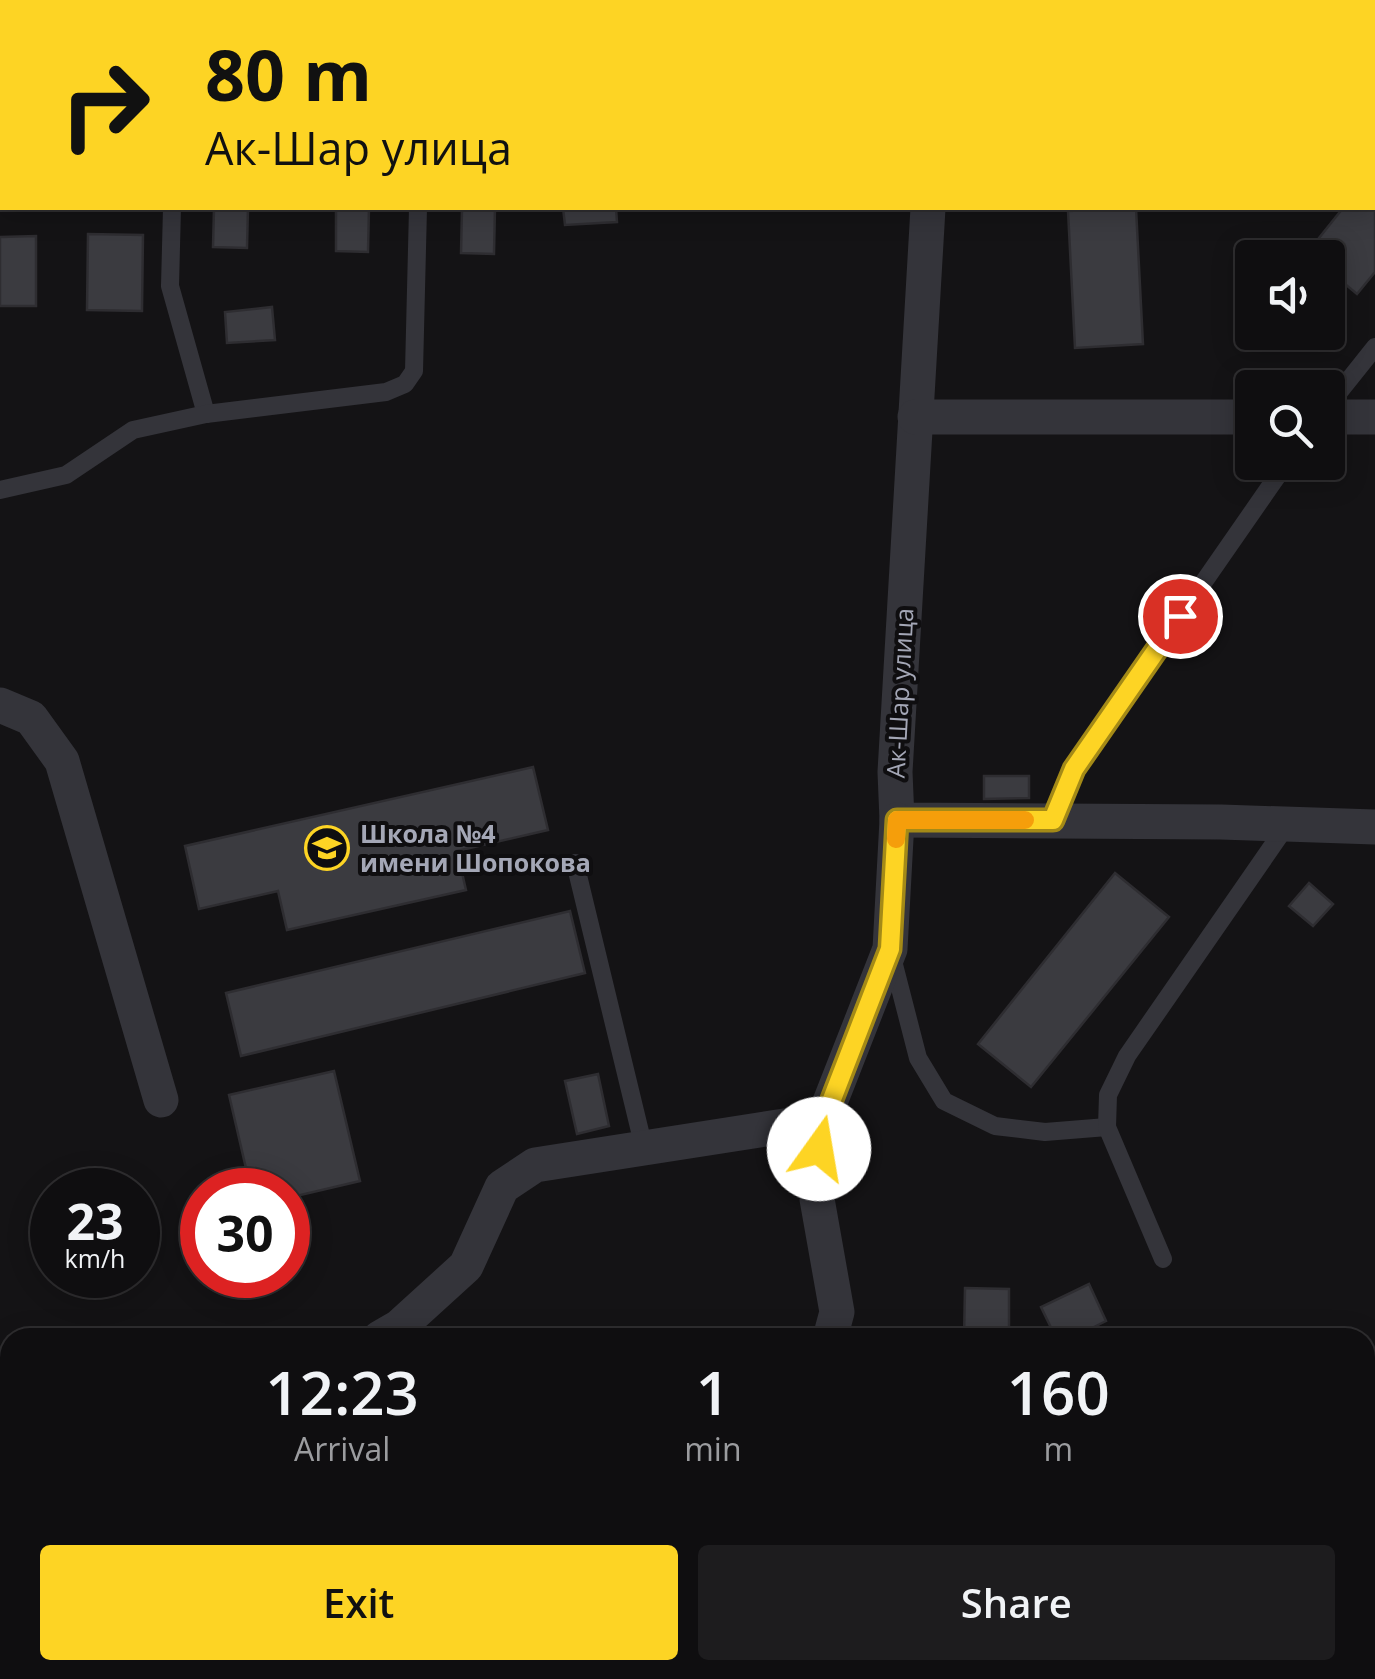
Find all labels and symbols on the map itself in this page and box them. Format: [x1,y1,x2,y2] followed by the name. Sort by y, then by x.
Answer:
[1138,574,1223,659] pin
[878,607,920,779] street label: Ак-Шар улица
[360,816,591,879] place label: Школа №4 имени Шопокова
[304,825,350,871] school or university icon: Школа №4 имени Шопокова
[767,1097,871,1201] position arrow
[180,1168,310,1298] speed limit sign: 30

